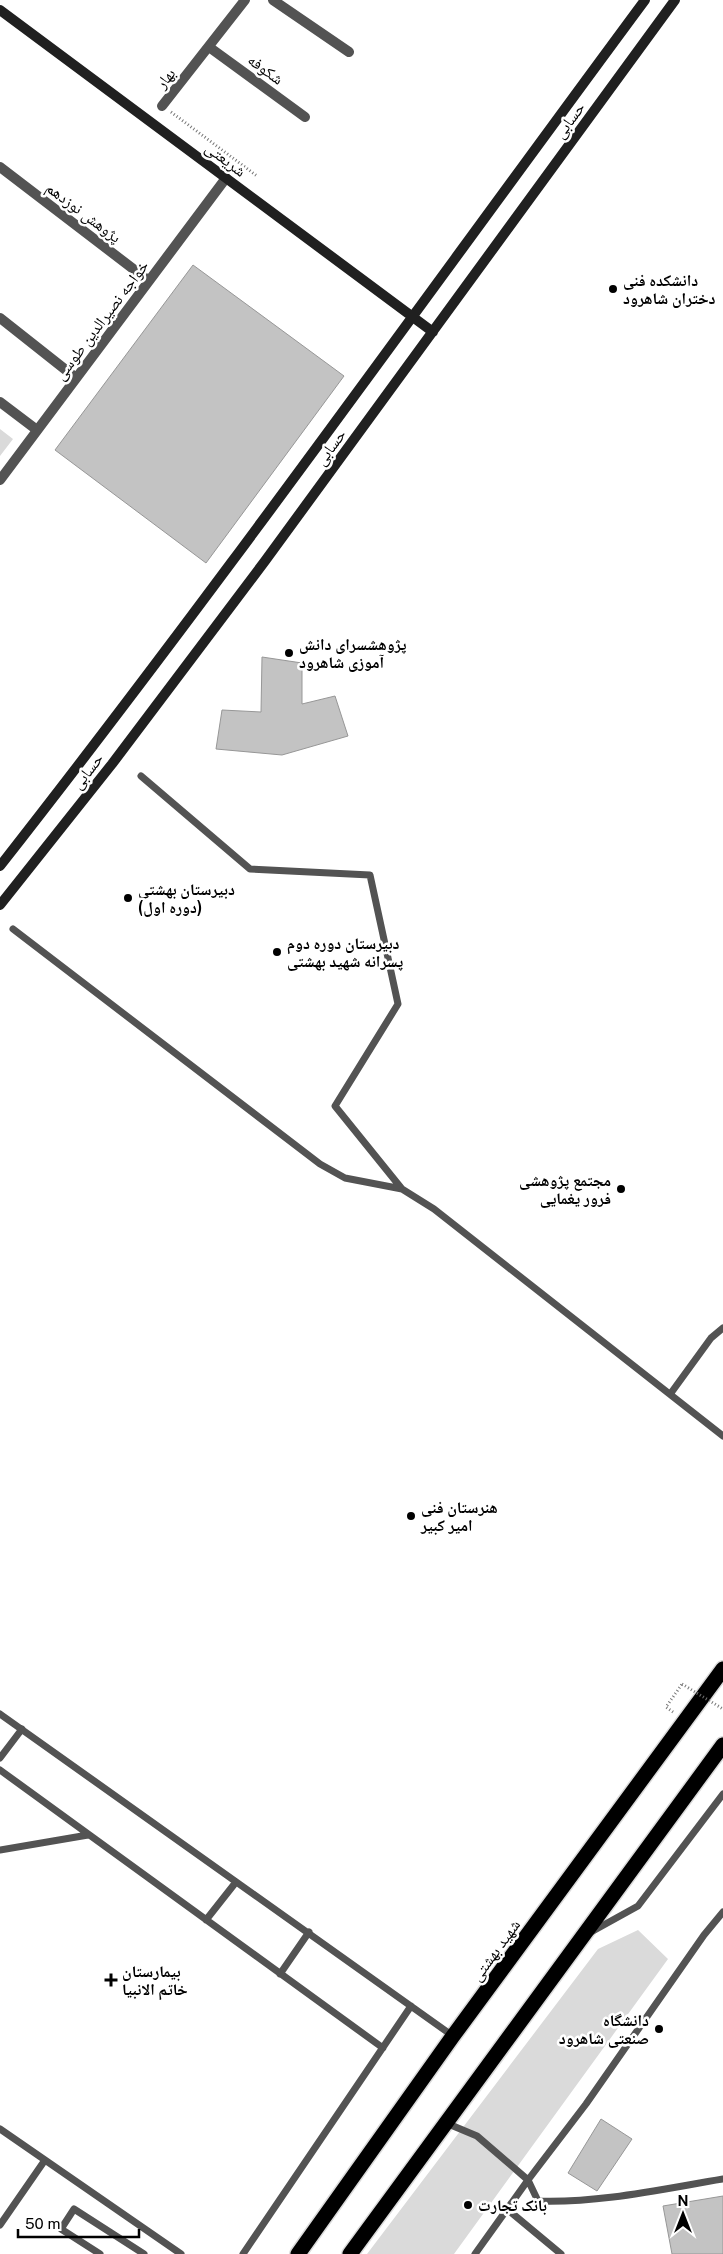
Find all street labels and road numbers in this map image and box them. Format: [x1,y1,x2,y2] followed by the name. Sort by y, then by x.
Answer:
[244,50,287,89] street label: شکوفه
[151,64,179,93] street label: بهار
[550,98,590,143] street label: حسابی
[201,138,250,182] street label: شریعتی
[42,178,125,248] street label: پژوهش نوزدهم
[50,257,153,384] street label: خواجه نصیرالدین طوسی
[311,425,351,470] street label: حسابی
[68,750,108,794] street label: حسابی
[467,1916,525,1985] street label: شهید بهشتی

